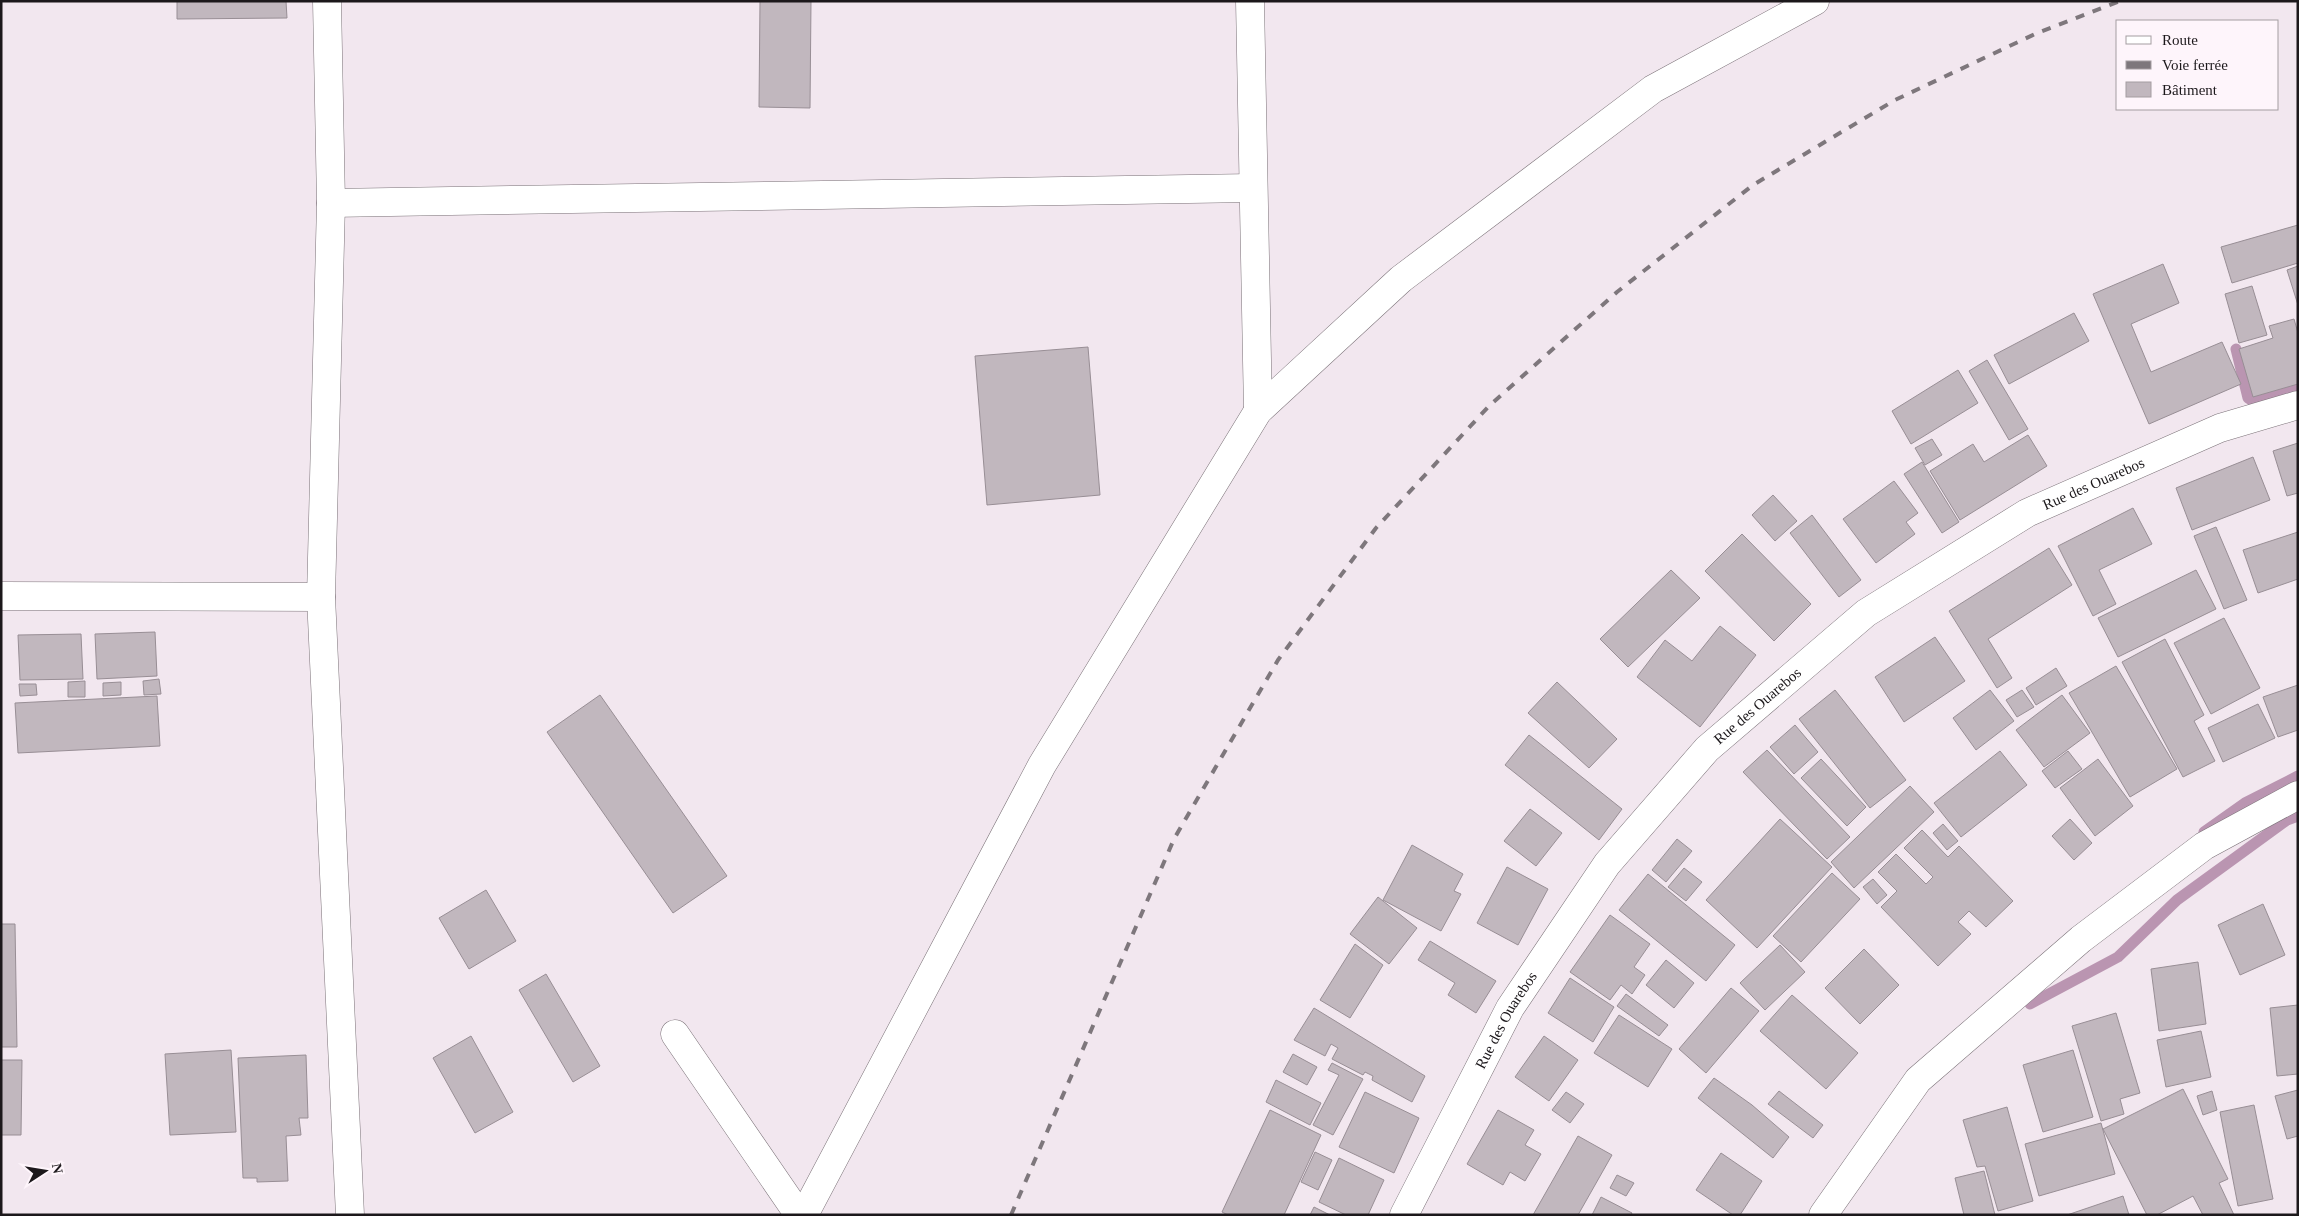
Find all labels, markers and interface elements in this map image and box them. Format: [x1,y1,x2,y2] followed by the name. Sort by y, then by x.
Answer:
[2116,20,2279,110] legend
[2162,32,2198,48] text: Route
[2162,57,2228,73] text: Voie ferrée
[2162,82,2218,98] text: Bâtiment
[2040,454,2147,513] street label: Rue des Ouarebos
[1711,664,1804,747] street label: Rue des Ouarebos
[1472,969,1540,1071] street label: Rue des Ouarebos
[20,1146,70,1196] north arrow
[49,1162,66,1175] text: N

